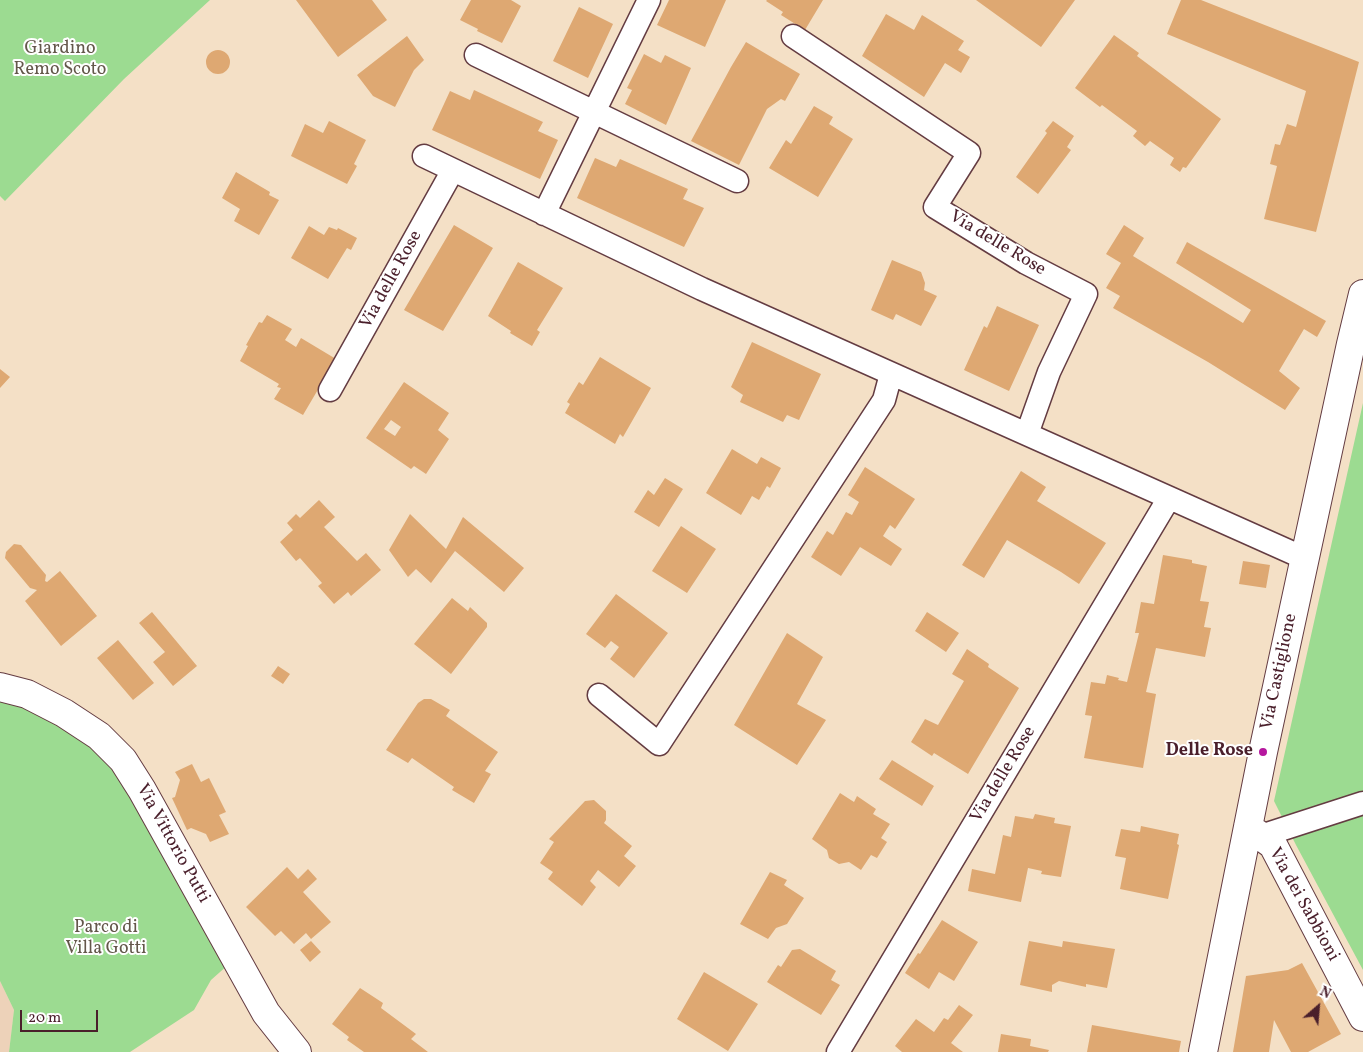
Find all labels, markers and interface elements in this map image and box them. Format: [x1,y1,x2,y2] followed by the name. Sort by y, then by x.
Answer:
[14,39,106,82] park label: Giardino Remo Scoto
[945,207,1049,281] street label: Via delle Rose
[356,227,428,333] street label: Via delle Rose
[1257,612,1303,732] street label: Via Castiglione
[967,723,1041,827] street label: Via delle Rose
[1165,741,1253,763] place label: Delle Rose
[1257,746,1269,758] marker: Delle Rose
[130,781,214,907] street label: Via Vittorio Putti
[1263,844,1343,966] street label: Via dei Sabbioni
[66,918,146,961] park label: Parco di Villa Gotti
[1293,982,1343,1032] north arrow
[1316,982,1334,1004] text: N
[22,1000,100,1032] scale bar
[28,1008,61,1029] text: 20 m

